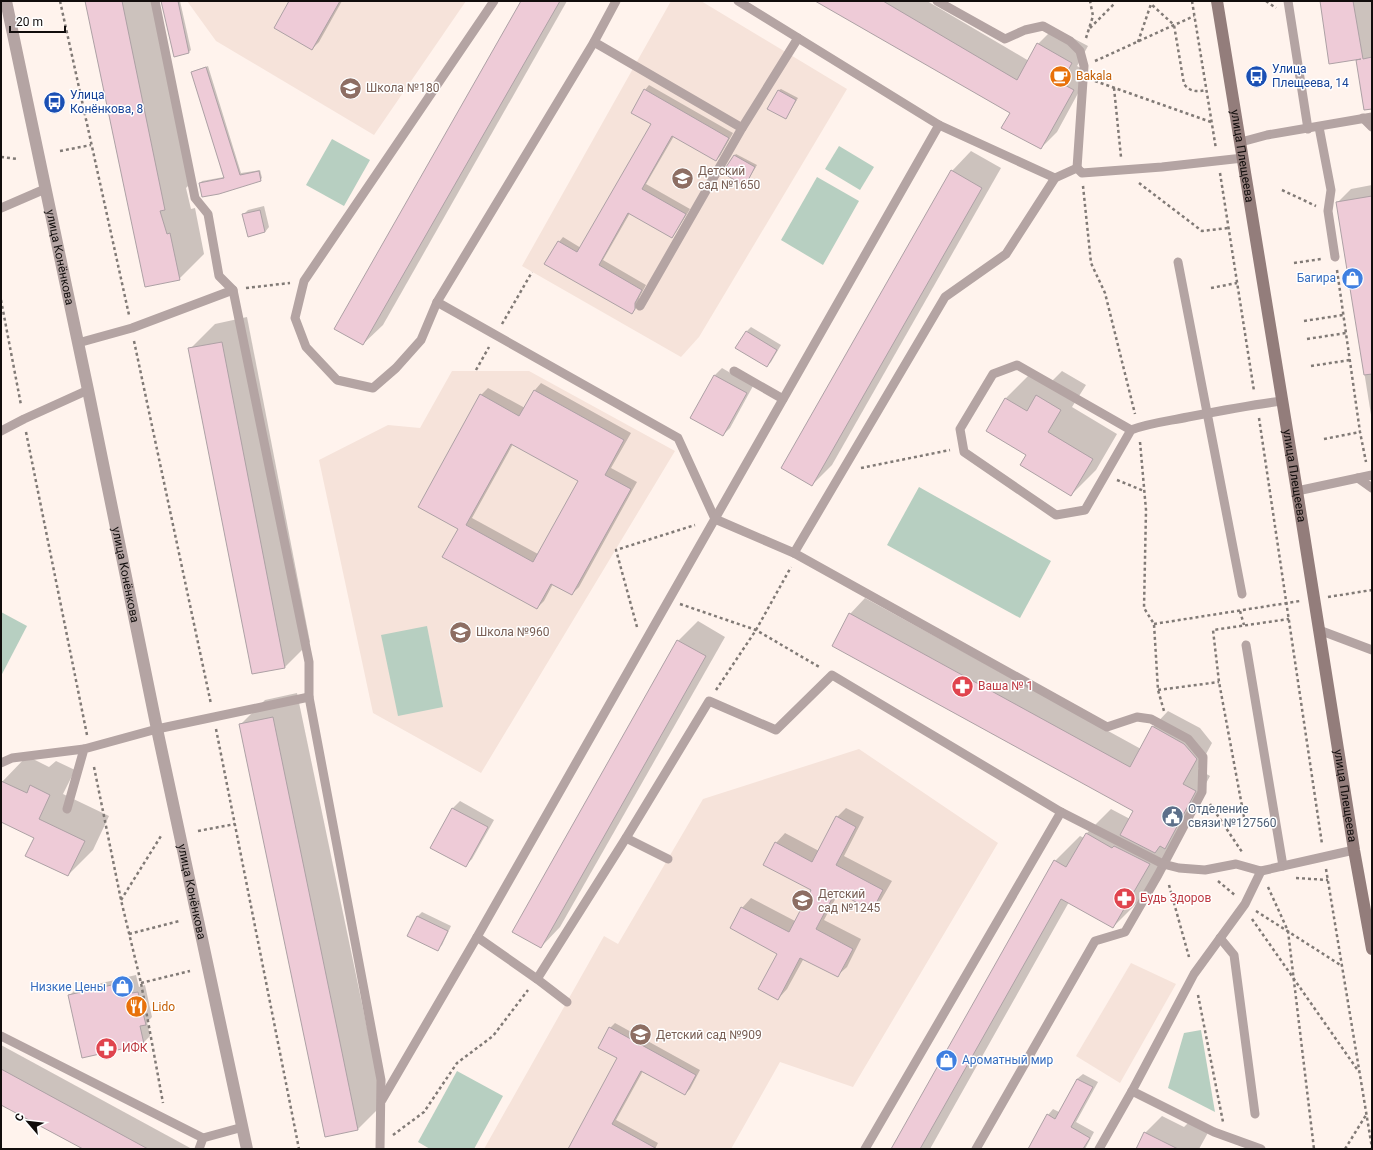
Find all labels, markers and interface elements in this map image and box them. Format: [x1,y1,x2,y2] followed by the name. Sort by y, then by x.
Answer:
[10,8,65,34] scale bar
[16,15,43,29] text: 20 m
[1272,62,1349,90] place label: Улица Плещеева, 14
[1047,63,1073,89] cafe icon: Bakala
[1244,63,1270,89] bus stop icon: Улица Плещеева, 14
[1076,69,1112,83] place label: Bakala
[337,75,363,101] school or university icon: Школа №180
[366,81,440,95] place label: Школа №180
[70,88,144,116] place label: Улица Конёнкова, 8
[41,89,67,115] bus stop icon: Улица Конёнкова, 8
[1228,108,1257,203] street label: улица Плещеева
[698,164,761,192] place label: Детский сад №1650
[670,165,696,191] school or university icon: Детский сад №1650
[43,208,77,306] street label: улица Конёнкова
[1339,265,1365,291] shop icon: Багира
[1297,271,1336,285] place label: Багира
[1280,428,1309,523] street label: улица Плещеева
[109,526,142,624] street label: улица Конёнкова
[448,619,474,645] school or university icon: Школа №960
[476,625,550,639] place label: Школа №960
[950,673,976,699] pharmacy icon: Ваша № 1
[978,679,1033,693] place label: Ваша № 1
[1331,748,1360,843] street label: улица Плещеева
[1188,802,1277,830] place label: Отделение связи №127560
[1160,803,1186,829] public building icon: Отделение связи №127560
[175,843,209,941] street label: улица Конёнкова
[1112,885,1138,911] pharmacy icon: Будь Здоров
[818,887,881,915] place label: Детский сад №1245
[790,888,816,914] school or university icon: Детский сад №1245
[1140,891,1211,905] place label: Будь Здоров
[109,974,135,1000] shop icon: Низкие Цены
[30,980,106,994] place label: Низкие Цены
[123,994,149,1020] restaurant icon: Lido
[152,1000,175,1014] place label: Lido
[628,1022,654,1048] school or university icon: Детский сад №909
[656,1028,762,1042] place label: Детский сад №909
[93,1035,119,1061] pharmacy icon: ИФК
[122,1041,148,1055] place label: ИФК
[933,1047,959,1073] shop icon: Ароматный мир
[962,1053,1053,1067] place label: Ароматный мир
[8,1102,48,1142] north arrow
[12,1111,27,1124] text: С

